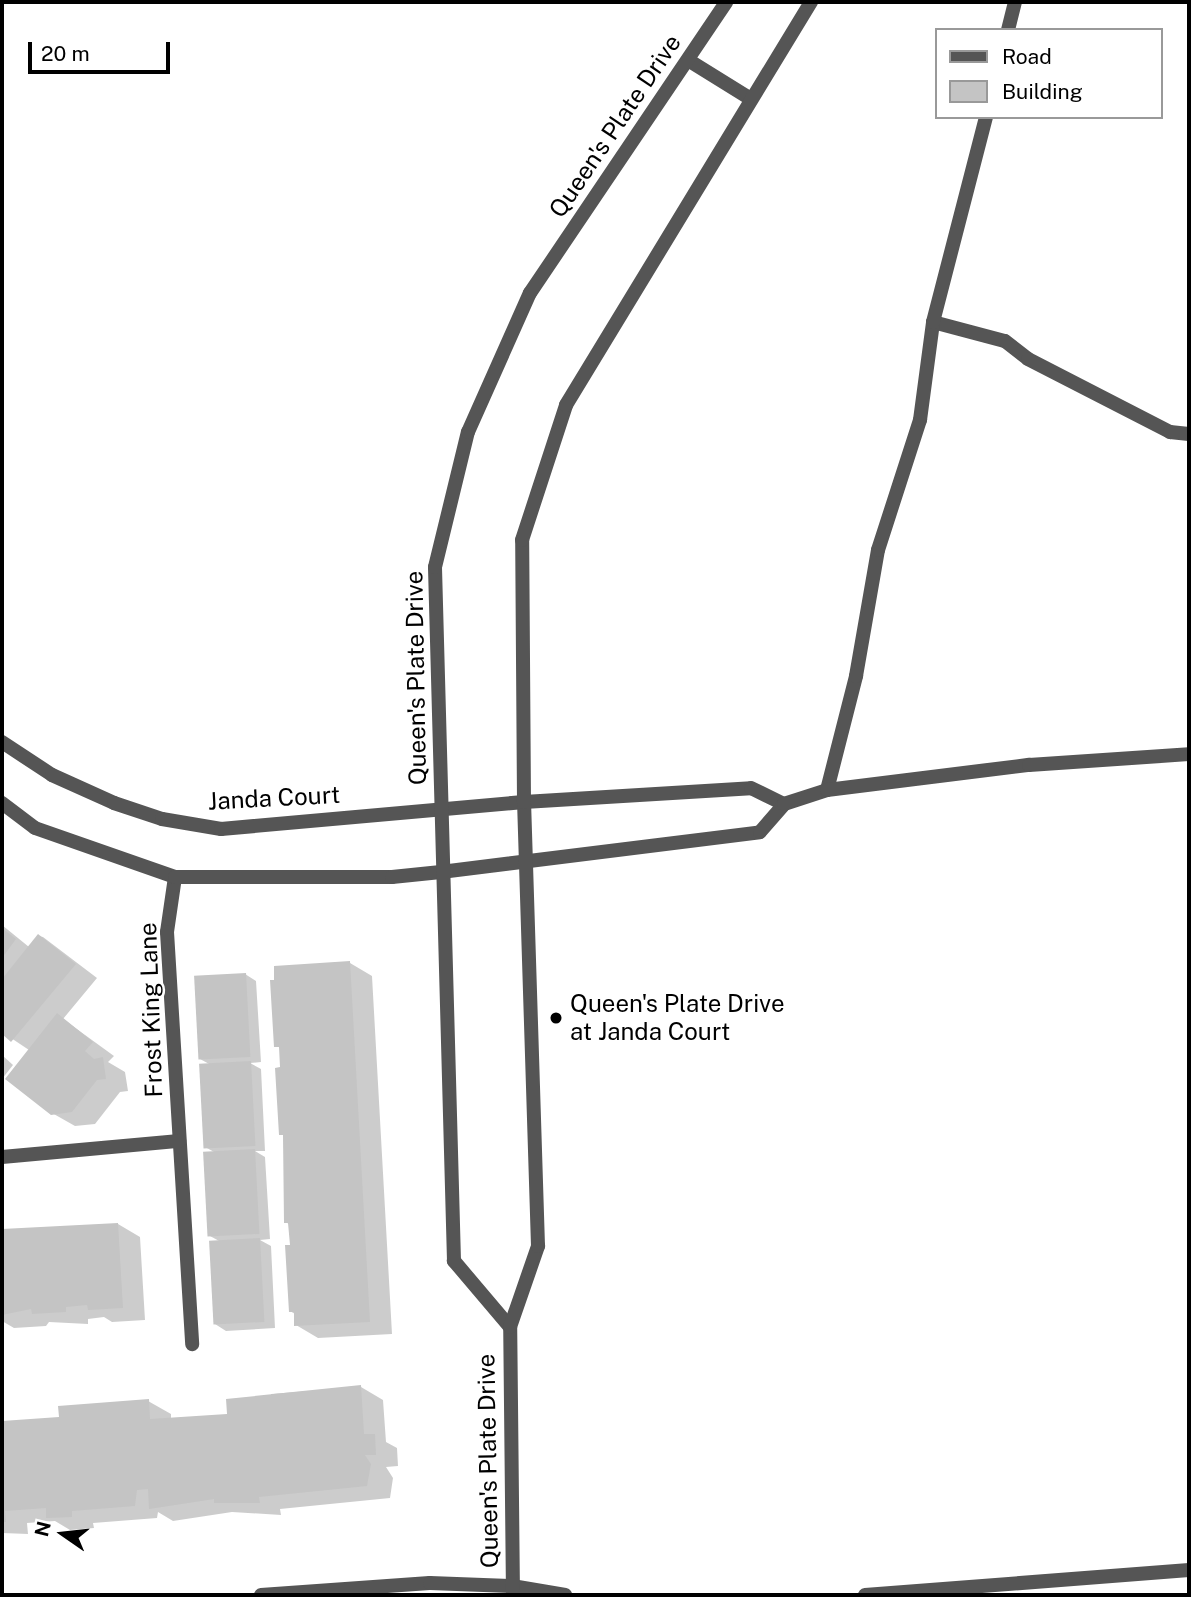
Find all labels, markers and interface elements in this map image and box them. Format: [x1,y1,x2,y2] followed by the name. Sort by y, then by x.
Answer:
[32,28,173,72] scale bar
[936,28,1163,119] legend
[543,29,687,223] street label: Queen's Plate Drive
[41,41,90,66] text: 20 m
[1002,44,1052,69] text: Road
[1002,79,1083,104] text: Building
[400,570,432,786] street label: Queen's Plate Drive
[207,780,341,816] street label: Janda Court
[134,922,168,1098] street label: Frost King Lane
[570,990,785,1046] place label: Queen's Plate Drive at Janda Court
[548,1010,564,1026] marker: Queen's Plate Drive at Janda Court
[472,1353,504,1569] street label: Queen's Plate Drive
[28,1499,98,1569] north arrow
[30,1519,55,1539] text: N

